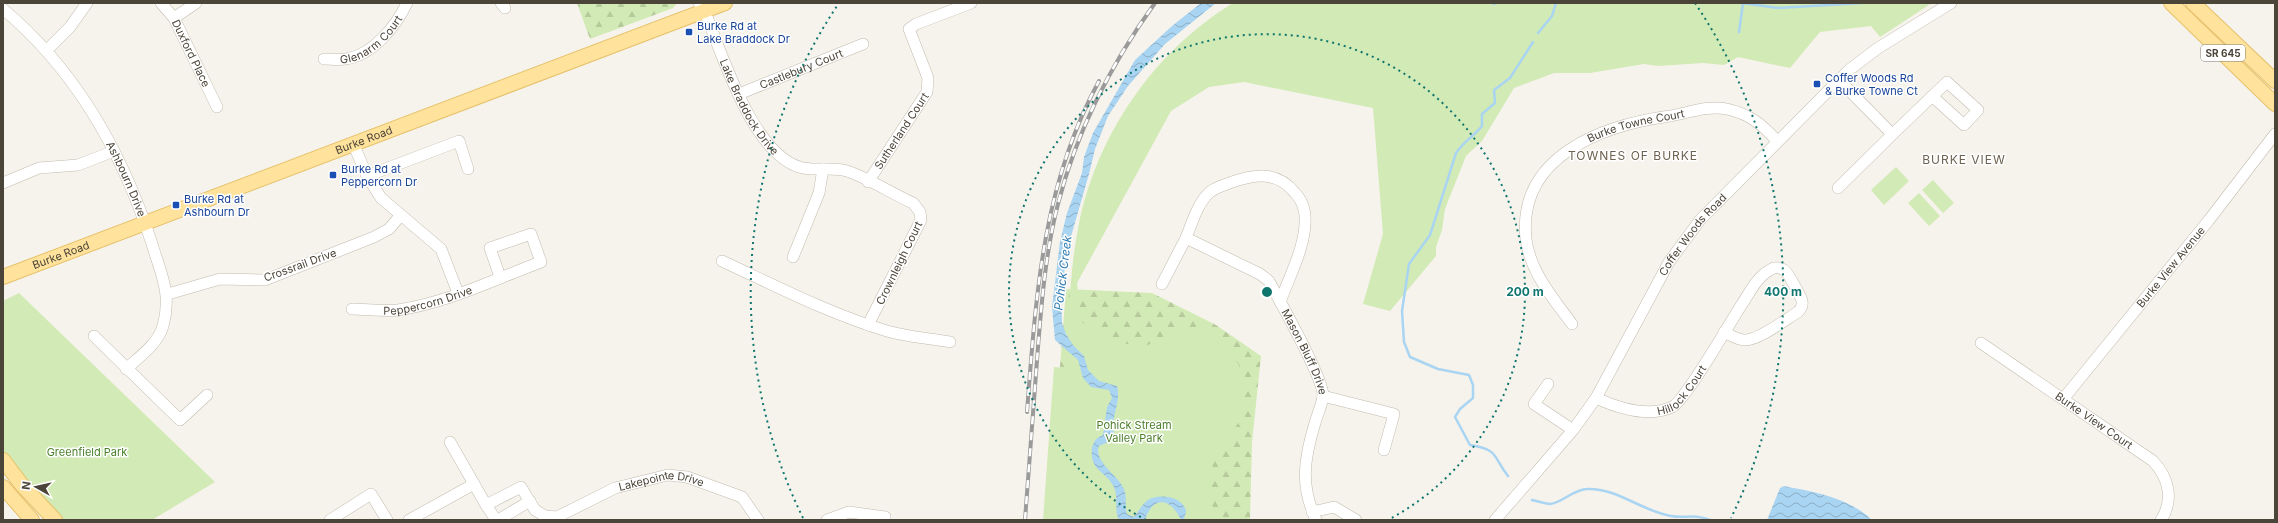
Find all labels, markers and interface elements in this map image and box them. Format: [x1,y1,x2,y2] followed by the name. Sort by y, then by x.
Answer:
[339,12,406,67] street label: Glenarm Court
[169,17,213,89] street label: Duxford Place
[697,19,790,46] place label: Burke Rd at Lake Braddock Dr
[684,27,694,37] marker: Burke Rd at Lake Braddock Dr
[2201,45,2245,61] road number: SR 645
[757,46,845,92] street label: Castlebury Court
[717,57,782,158] street label: Lake Braddock Drive
[1825,71,1918,98] place label: Coffer Woods Rd & Burke Towne Ct
[1812,79,1822,89] marker: Coffer Woods Rd & Burke Towne Ct
[871,90,932,172] street label: Sutherland Court
[1585,106,1686,146] street label: Burke Towne Court
[333,123,394,157] street label: Burke Road
[103,139,149,219] street label: Ashbourn Drive
[1568,148,1698,163] district label: TOWNES OF BURKE
[1922,152,2006,167] district label: BURKE VIEW
[341,162,417,189] place label: Burke Rd at Peppercorn Dr
[328,170,338,180] marker: Burke Rd at Peppercorn Dr
[1656,190,1729,278] street label: Coffer Woods Road
[184,192,250,219] place label: Burke Rd at Ashbourn Dr
[171,200,181,210] marker: Burke Rd at Ashbourn Dr
[873,219,925,307] street label: Crownleigh Court
[2134,224,2208,310] street label: Burke View Avenue
[1050,234,1075,311] water label: Pohick Creek
[30,238,91,272] street label: Burke Road
[262,245,338,285] street label: Crossrail Drive
[383,283,474,318] street label: Peppercorn Drive
[1506,284,1544,299] text: 200 m
[1764,284,1802,299] text: 400 m
[1260,285,1274,299] centre of rings
[1279,307,1330,396] street label: Mason Bluff Drive
[1656,362,1710,418] street label: Hillock Court
[2052,389,2136,452] street label: Burke View Court
[1096,418,1172,445] park label: Pohick Stream Valley Park
[47,445,127,459] park label: Greenfield Park
[16,467,56,507] north arrow
[617,468,706,494] street label: Lakepointe Drive
[19,480,34,491] text: N

